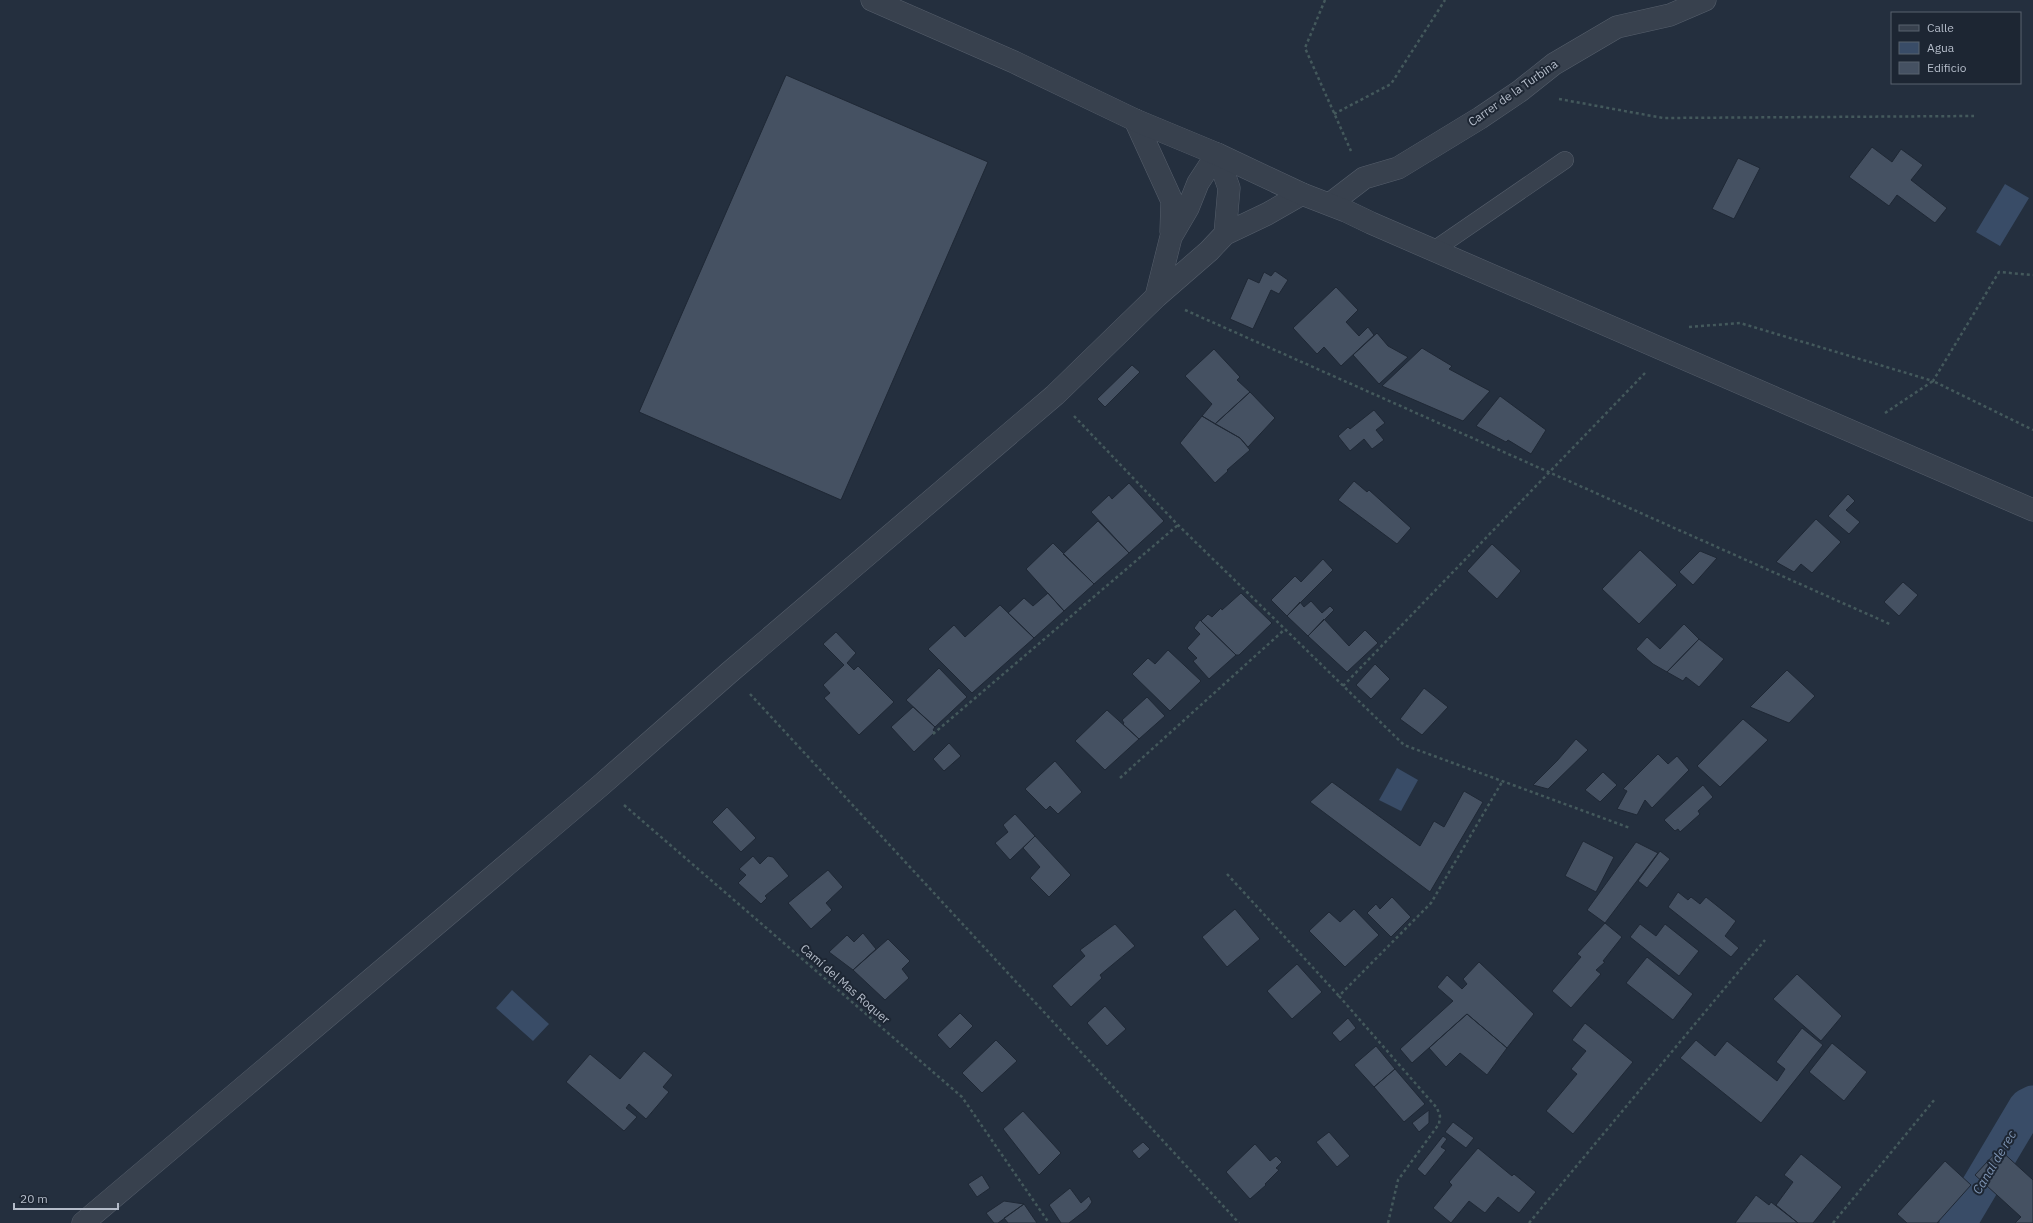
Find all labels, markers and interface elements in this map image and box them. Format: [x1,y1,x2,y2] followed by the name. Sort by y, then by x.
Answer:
[1891,12,2021,84] legend
[1927,20,1954,35] text: Calle
[1927,40,1955,55] text: Agua
[1465,56,1561,129] street label: Carrer de la Turbina
[1927,60,1967,75] text: Edificio
[798,941,894,1027] street label: Camí del Mas Roquer
[1969,1127,2020,1197] water label: Canal de rec
[14,1185,118,1211] scale bar
[20,1191,48,1206] text: 20 m

